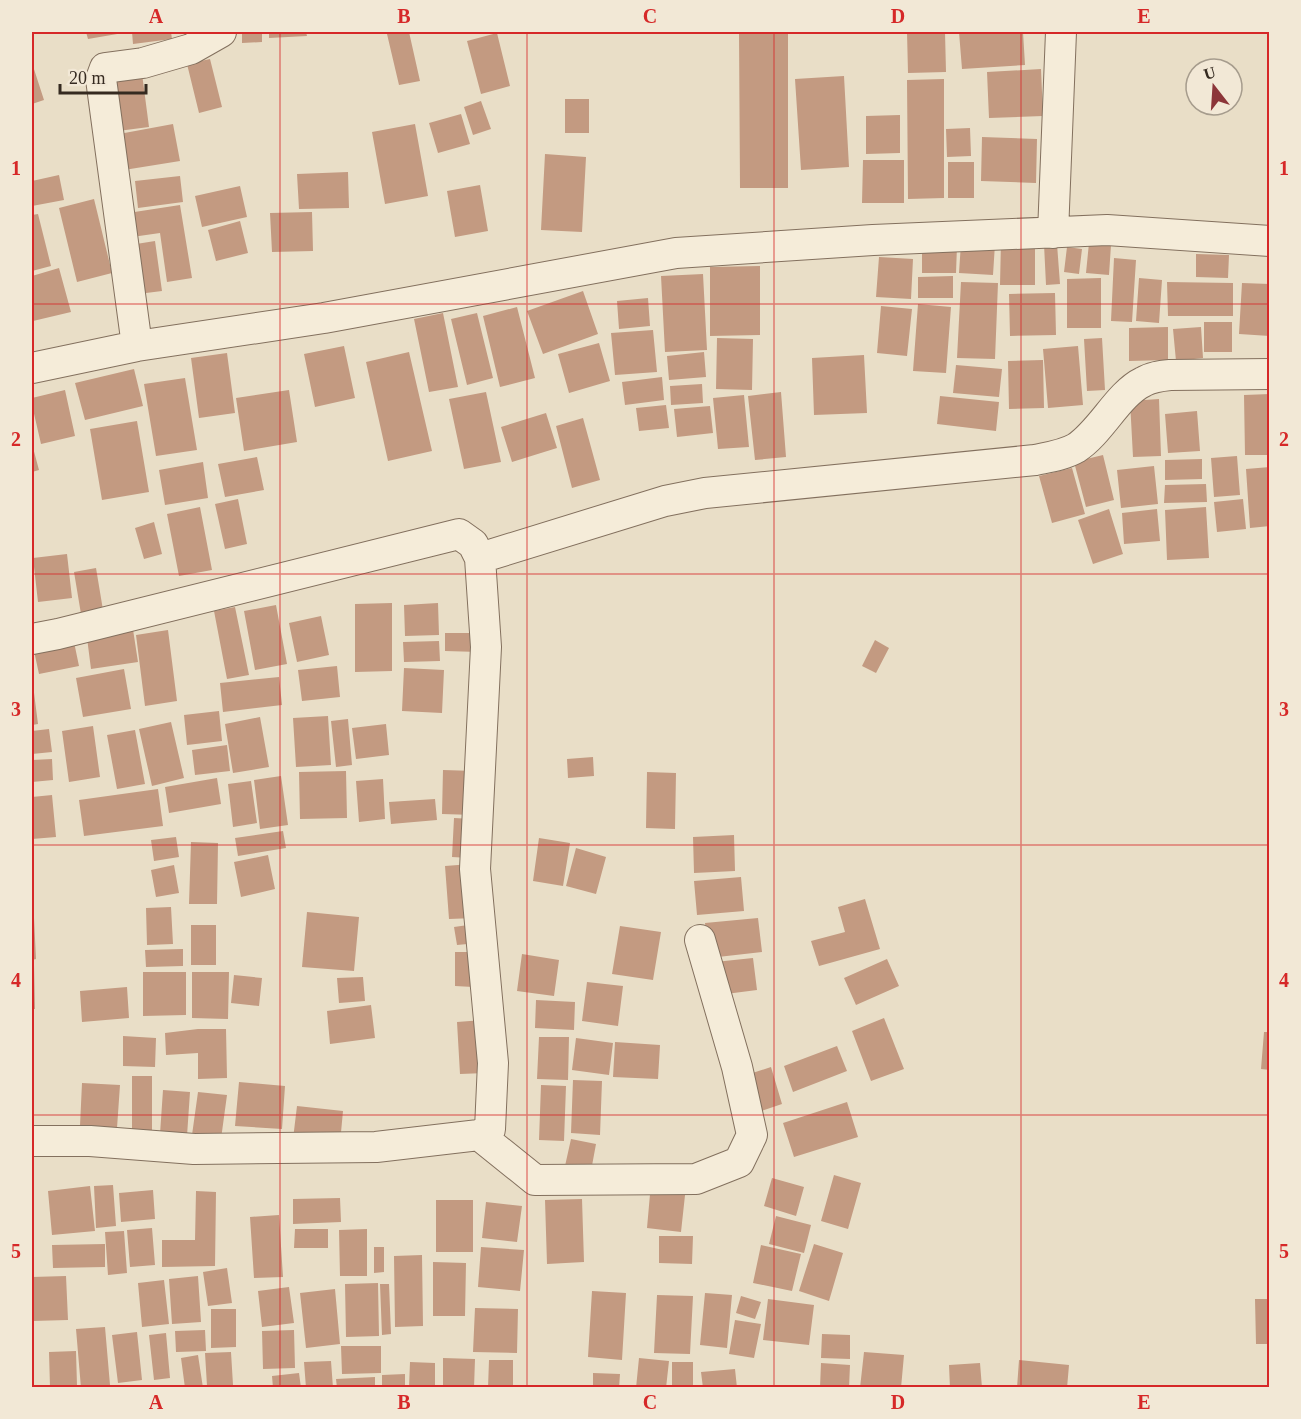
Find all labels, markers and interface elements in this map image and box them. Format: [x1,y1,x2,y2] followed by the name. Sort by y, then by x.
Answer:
[149,5,164,27] text: A
[397,5,411,27] text: B
[643,5,657,27] text: C
[891,5,905,27] text: D
[1137,5,1151,27] text: E
[60,57,146,95] scale bar
[1184,57,1244,117] north arrow
[1202,63,1218,83] text: U
[69,68,106,88] text: 20 m
[11,157,21,179] text: 1
[1279,157,1289,179] text: 1
[11,428,21,450] text: 2
[1279,428,1289,450] text: 2
[11,698,21,720] text: 3
[1279,698,1289,720] text: 3
[11,969,21,991] text: 4
[1279,969,1289,991] text: 4
[11,1240,21,1262] text: 5
[1279,1240,1289,1262] text: 5
[149,1391,164,1413] text: A
[397,1391,411,1413] text: B
[643,1391,657,1413] text: C
[891,1391,905,1413] text: D
[1137,1391,1151,1413] text: E

